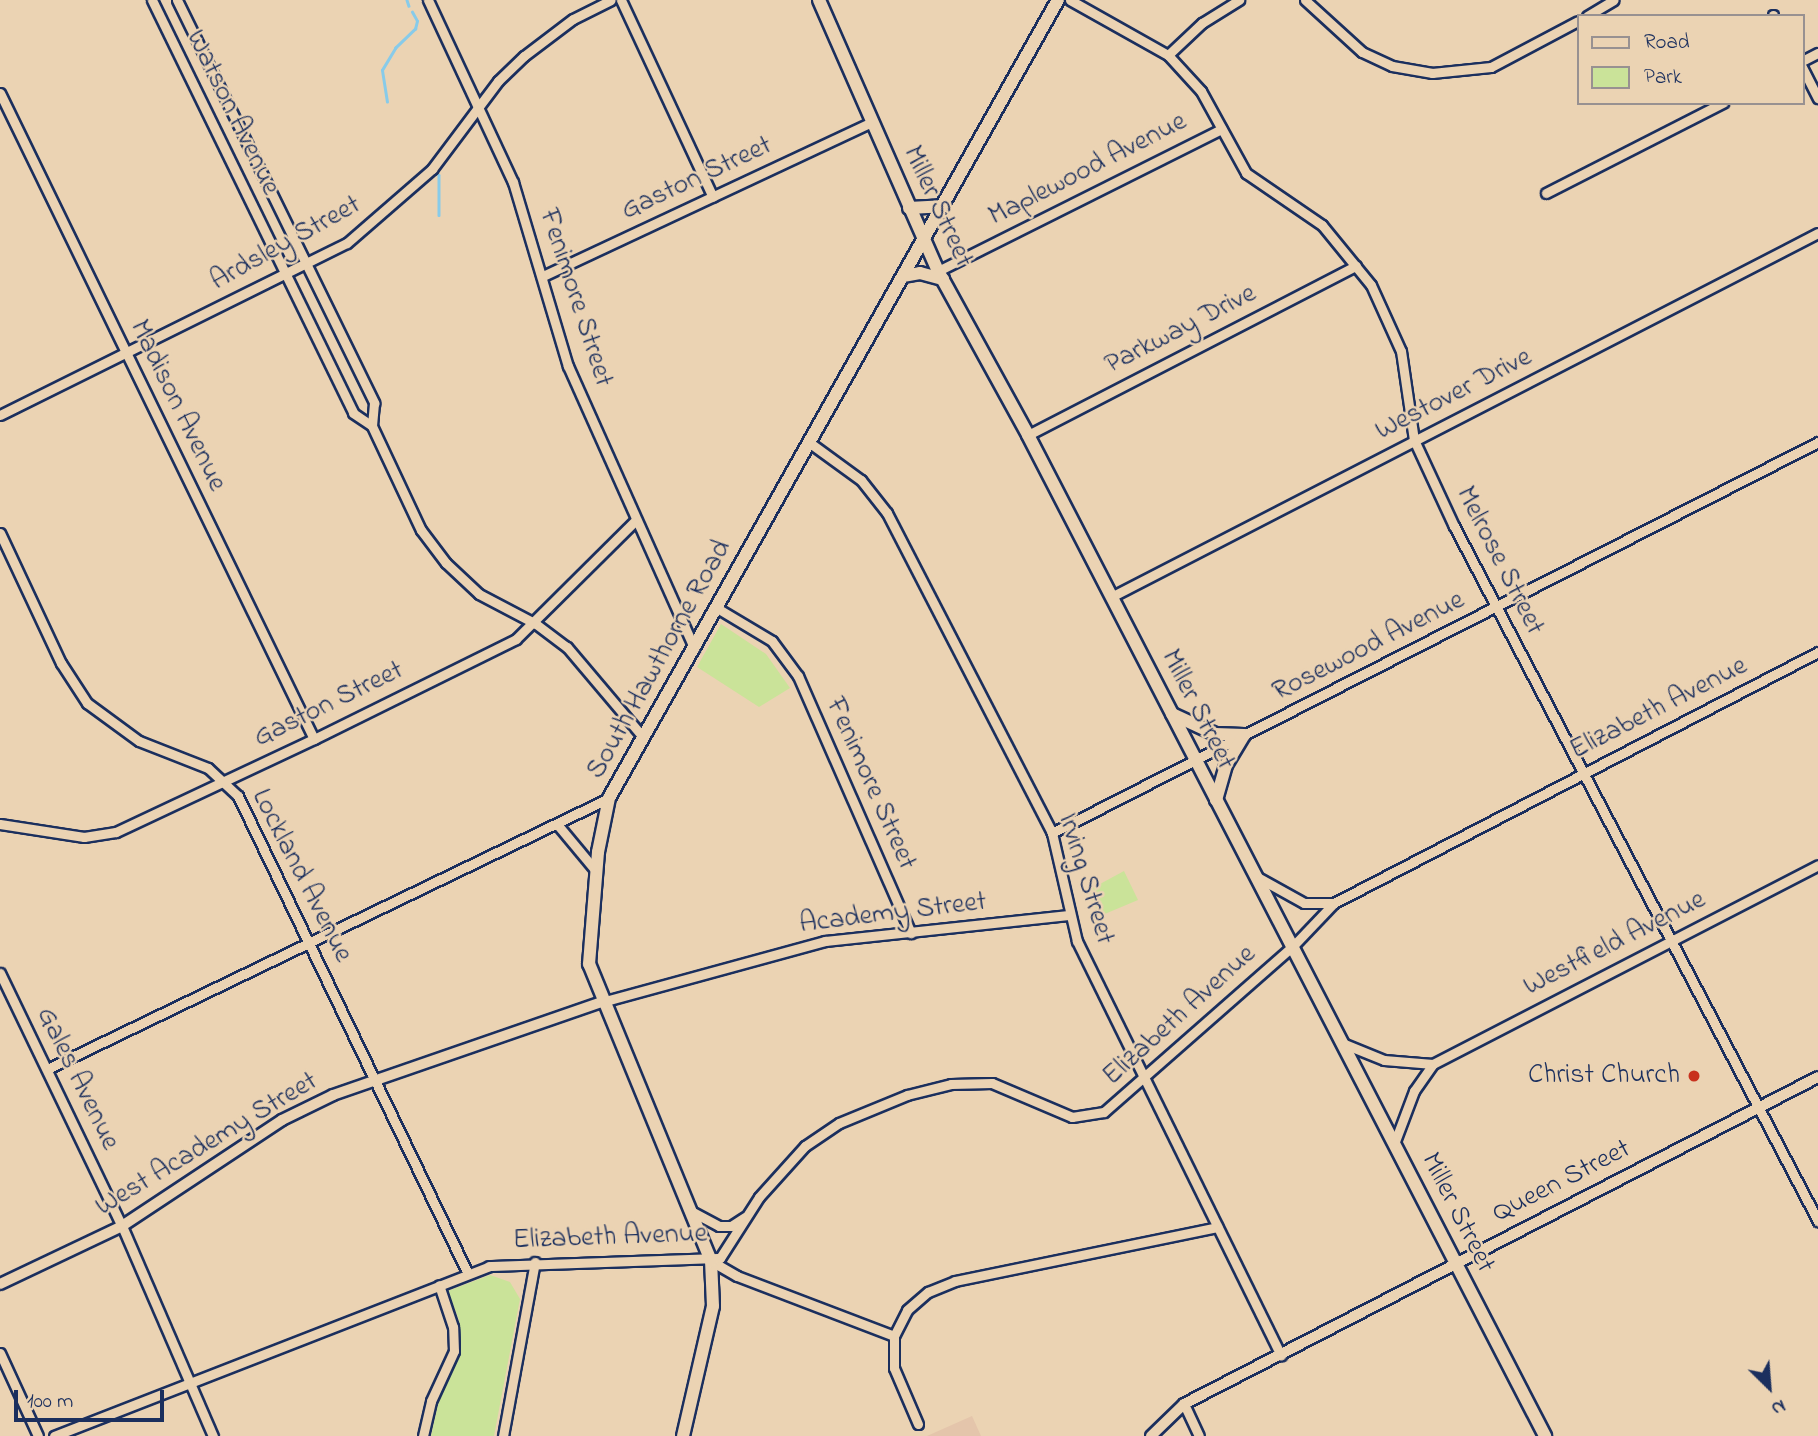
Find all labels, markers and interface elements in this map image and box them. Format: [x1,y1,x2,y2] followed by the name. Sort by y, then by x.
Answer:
[1576,14,1804,105] legend
[178,25,286,201] street label: Watson Avenue
[1644,28,1690,58] text: Road
[1644,63,1682,93] text: Park
[984,106,1192,234] street label: Maplewood Avenue
[616,129,778,229] street label: Gaston Street
[894,141,980,273] street label: Miller Street
[205,189,367,299] street label: Ardsley Street
[530,205,620,391] street label: Fenimore Street
[1100,278,1262,382] street label: Parkway Drive
[121,315,233,497] street label: Madison Avenue
[1370,341,1538,449] street label: Westover Drive
[1447,481,1551,641] street label: Melrose Street
[580,535,740,785] street label: South Hawthorne Road
[1268,584,1470,710] street label: Rosewood Avenue
[1152,644,1242,776] street label: Miller Street
[1565,650,1753,768] street label: Elizabeth Avenue
[249,654,409,756] street label: Gaston Street
[817,693,923,875] street label: Fenimore Street
[243,784,359,968] street label: Lockland Avenue
[1049,810,1121,948] street label: Irving Street
[1518,884,1712,1004] street label: Westfield Avenue
[798,886,988,942] street label: Academy Street
[1097,939,1263,1093] street label: Elizabeth Avenue
[28,1002,126,1156] street label: Gales Avenue
[1528,1059,1680,1093] place label: Christ Church
[90,1065,324,1225] street label: West Academy Street
[1686,1068,1702,1084] marker: Christ Church
[1487,1133,1637,1231] street label: Queen Street
[1412,1147,1502,1279] street label: Miller Street
[512,1218,708,1258] street label: Elizabeth Avenue
[1734,1352,1804,1422] north arrow
[18,1376,168,1420] scale bar
[27,1387,73,1417] text: 100 m
[1767,1392,1790,1421] text: N

